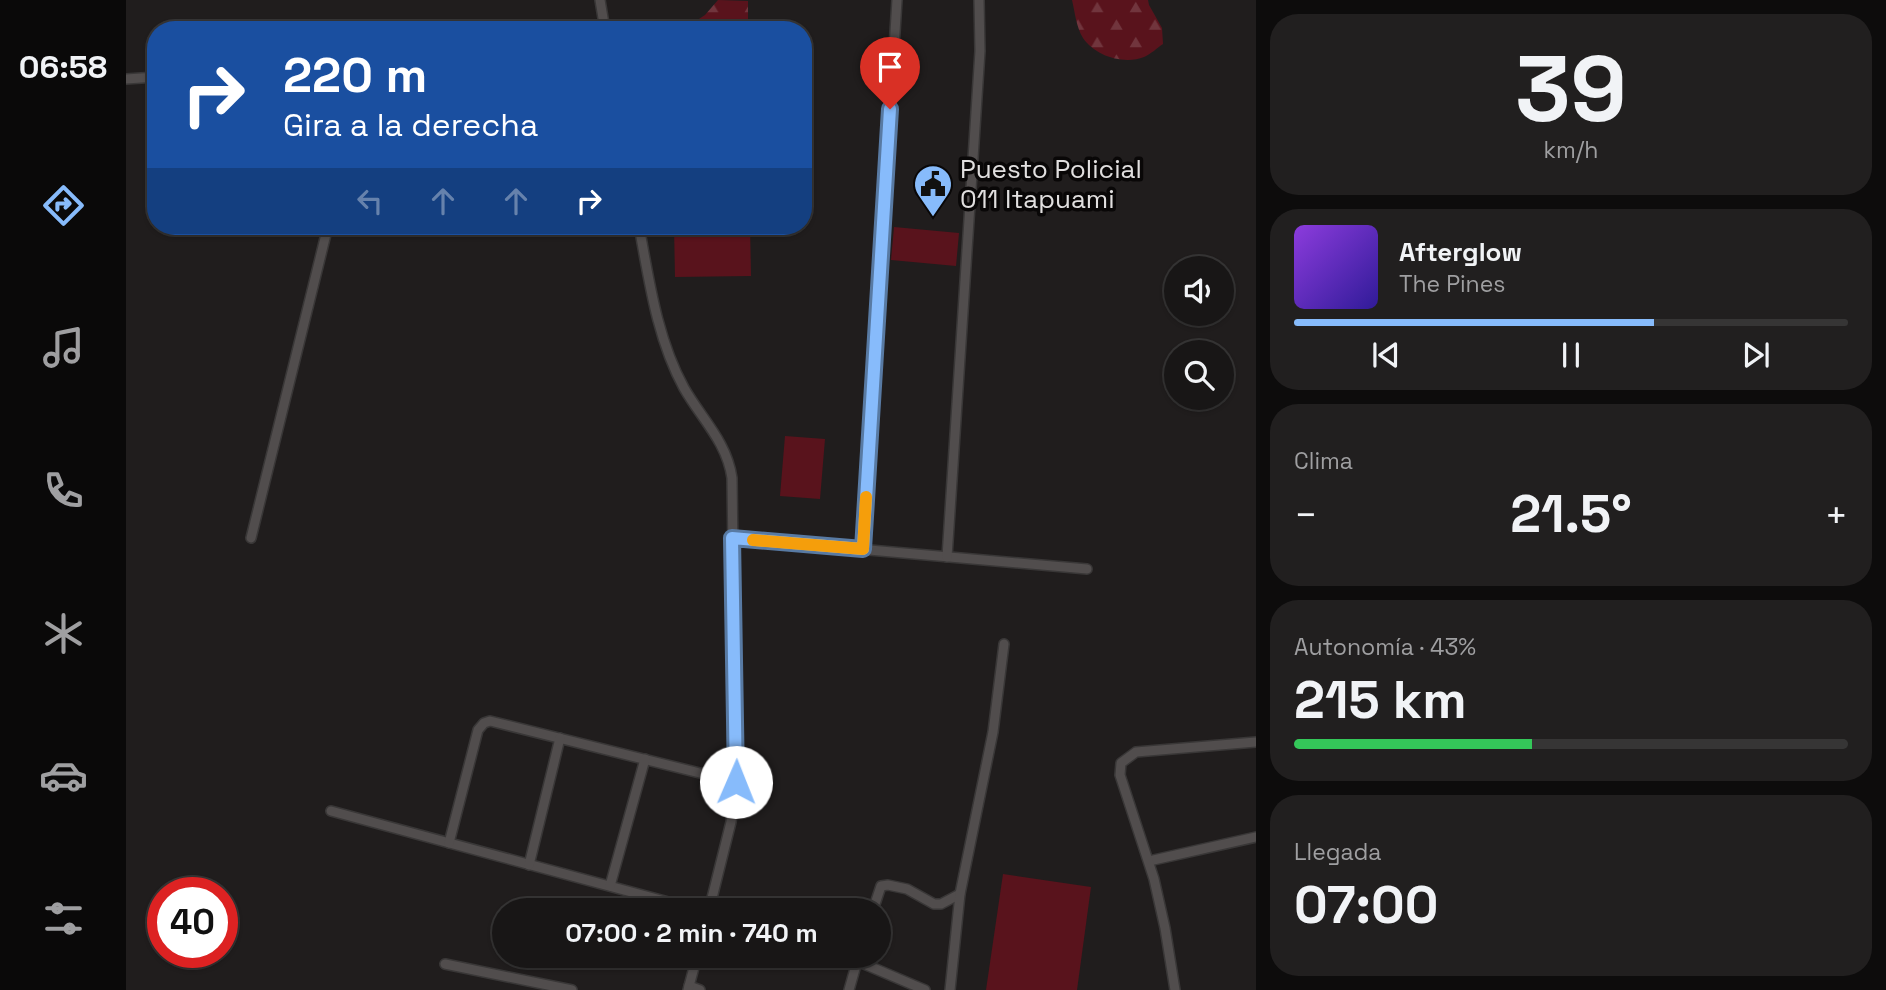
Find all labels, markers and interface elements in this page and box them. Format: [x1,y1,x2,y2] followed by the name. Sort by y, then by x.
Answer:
[1515,31,1627,148] text: 39
[860,37,920,109] pin
[283,44,427,106] text: 220 m
[19,47,107,87] text: 06:58
[871,48,909,86] icon: arrive
[168,49,259,140] icon: right
[283,105,538,145] text: Gira a la derecha
[1544,135,1598,165] text: km/h
[960,152,1142,216] place label: Puesto Policial 011 Itapuami
[912,163,954,218] public building icon: Puesto Policial 011 Itapuami
[39,181,88,230] icon: directions
[351,182,389,220] icon: left
[424,182,462,220] icon: ahead
[497,182,535,220] icon: ahead
[570,182,608,220] icon: right
[1399,235,1522,269] text: Afterglow
[1164,256,1234,410] map controls
[1164,256,1234,326] button: sound
[1399,269,1505,299] text: The Pines
[39,323,88,372] icon: music
[1367,336,1405,374] icon: previous
[1552,336,1590,374] icon: pause
[1737,336,1775,374] icon: next
[1164,340,1234,410] button: search
[1294,446,1353,476] text: Clima
[39,466,88,515] icon: phone
[1510,481,1632,547] text: 21.5°
[1294,491,1318,539] text: −
[1824,491,1848,539] text: +
[39,609,88,658] icon: climate
[1294,632,1476,662] text: Autonomía · 43%
[1294,667,1467,733] text: 215 km
[699,745,773,819] position arrow
[39,751,88,800] icon: car
[1294,837,1382,867] text: Llegada
[1294,872,1438,938] text: 07:00
[147,877,238,968] speed limit sign: 40
[39,894,88,943] icon: filters
[565,916,818,950] text: 07:00 · 2 min · 740 m

